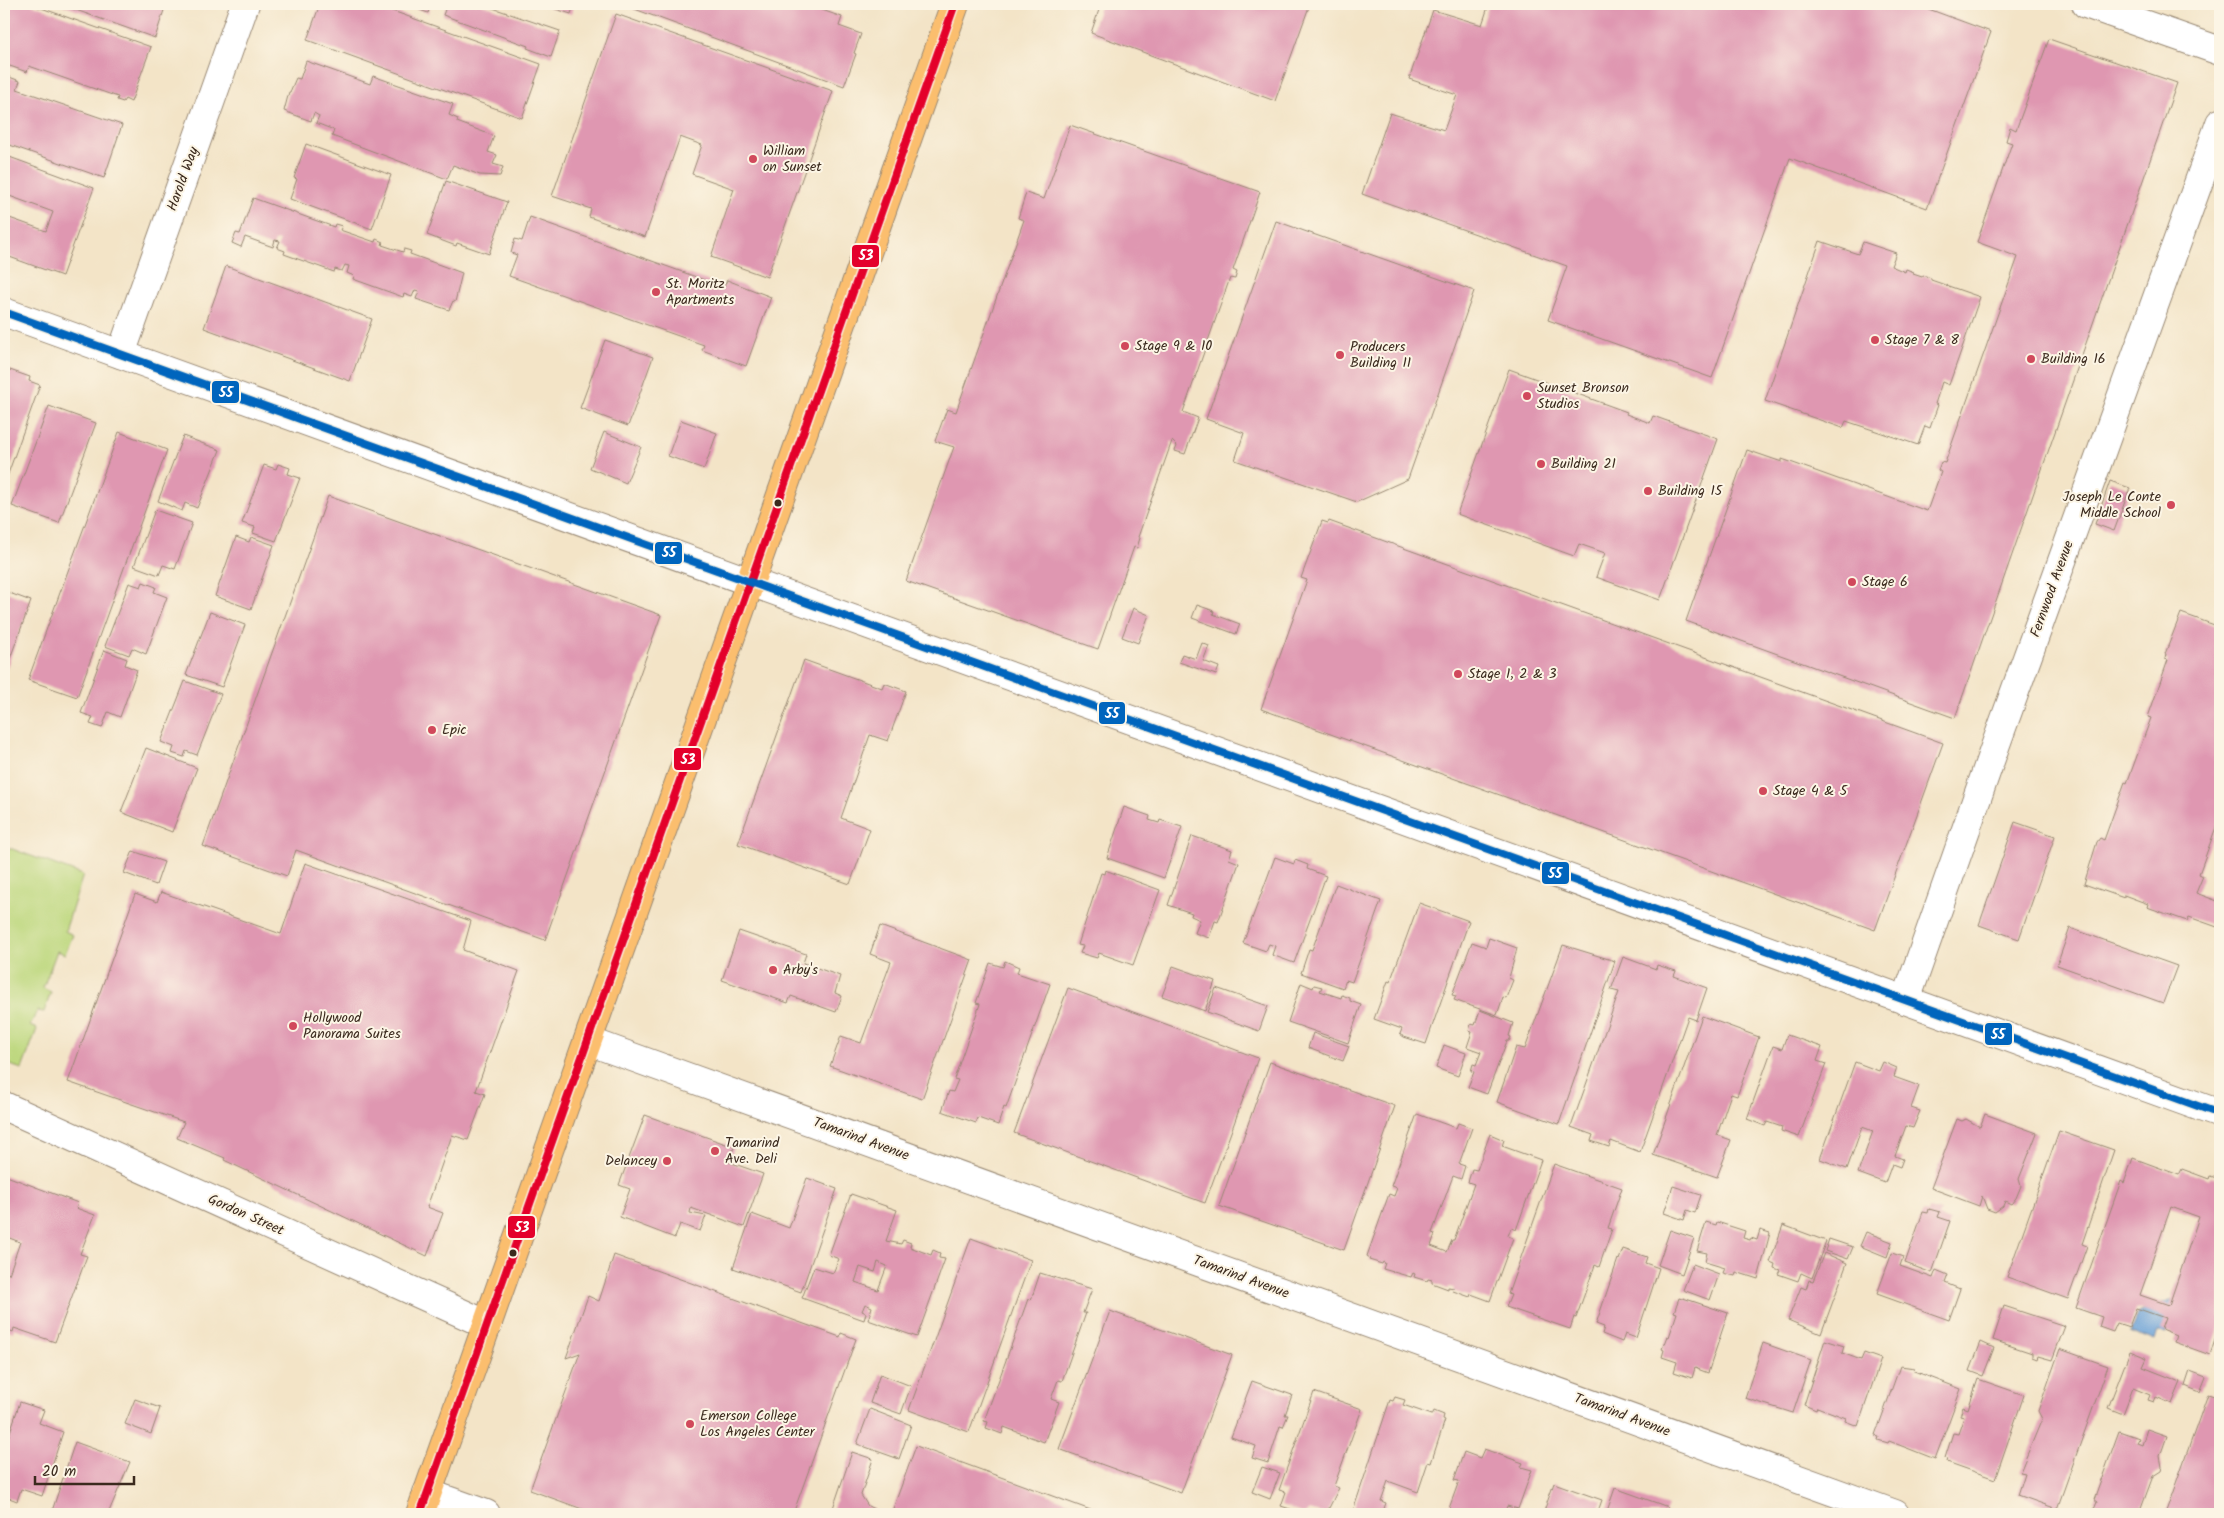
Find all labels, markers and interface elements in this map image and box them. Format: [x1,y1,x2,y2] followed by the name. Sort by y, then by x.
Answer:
[763,140,822,178] place label: William on Sunset
[161,143,205,214] street label: Harold Way
[747,153,759,165] marker: William on Sunset
[851,244,880,268] line badge: 53
[858,245,874,267] text: 53
[666,273,734,311] place label: St. Moritz Apartments
[650,286,662,298] marker: St. Moritz Apartments
[1885,329,1960,351] place label: Stage 7 & 8
[1869,334,1881,346] marker: Stage 7 & 8
[1135,335,1212,357] place label: Stage 9 & 10
[1350,336,1411,374] place label: Producers Building 11
[1119,340,1131,352] marker: Stage 9 & 10
[2041,348,2106,370] place label: Building 16
[1334,349,1346,361] marker: Producers Building 11
[2025,353,2037,365] marker: Building 16
[1537,377,1629,415] place label: Sunset Bronson Studios
[211,380,240,404] line badge: 55
[218,382,235,404] text: 55
[1521,390,1533,402] marker: Sunset Bronson Studios
[1551,453,1616,475] place label: Building 21
[1535,458,1547,470] marker: Building 21
[1658,480,1724,502] place label: Building 15
[1642,485,1654,497] marker: Building 15
[2063,486,2162,524] place label: Joseph Le Conte Middle School
[773,498,783,508] unlabelled marker
[2165,499,2177,511] marker: Joseph Le Conte Middle School
[2024,537,2080,641] street label: Fernwood Avenue
[654,541,683,565] line badge: 55
[661,542,678,564] text: 55
[1862,571,1908,593] place label: Stage 6
[1846,576,1858,588] marker: Stage 6
[1468,663,1556,685] place label: Stage 1, 2 & 3
[1452,668,1464,680] marker: Stage 1, 2 & 3
[1098,701,1126,725] line badge: 55
[1104,703,1121,725] text: 55
[442,719,466,741] place label: Epic
[426,724,438,736] marker: Epic
[673,747,702,771] line badge: 53
[680,749,696,771] text: 53
[1773,780,1849,802] place label: Stage 4 & 5
[1757,785,1769,797] marker: Stage 4 & 5
[1541,861,1570,885] line badge: 55
[1547,863,1564,885] text: 55
[783,959,818,981] place label: Arby's
[767,964,779,976] marker: Arby's
[303,1007,401,1045] place label: Hollywood Panorama Suites
[287,1020,299,1032] marker: Hollywood Panorama Suites
[1984,1022,2013,1046] line badge: 55
[1990,1024,2007,1046] text: 55
[810,1111,913,1167] street label: Tamarind Avenue
[725,1132,780,1170] place label: Tamarind Ave. Deli
[709,1145,721,1157] marker: Tamarind Ave. Deli
[605,1150,657,1172] place label: Delancey
[661,1155,673,1167] marker: Delancey
[204,1188,288,1242] street label: Gordon Street
[507,1215,536,1239] line badge: 53
[514,1217,530,1239] text: 53
[508,1248,518,1258] unlabelled marker
[1190,1249,1293,1305] street label: Tamarind Avenue
[1571,1387,1674,1443] street label: Tamarind Avenue
[700,1405,816,1443] place label: Emerson College Los Angeles Center
[684,1418,696,1430] marker: Emerson College Los Angeles Center
[35,1453,134,1485] scale bar
[42,1460,76,1484] text: 20 m

